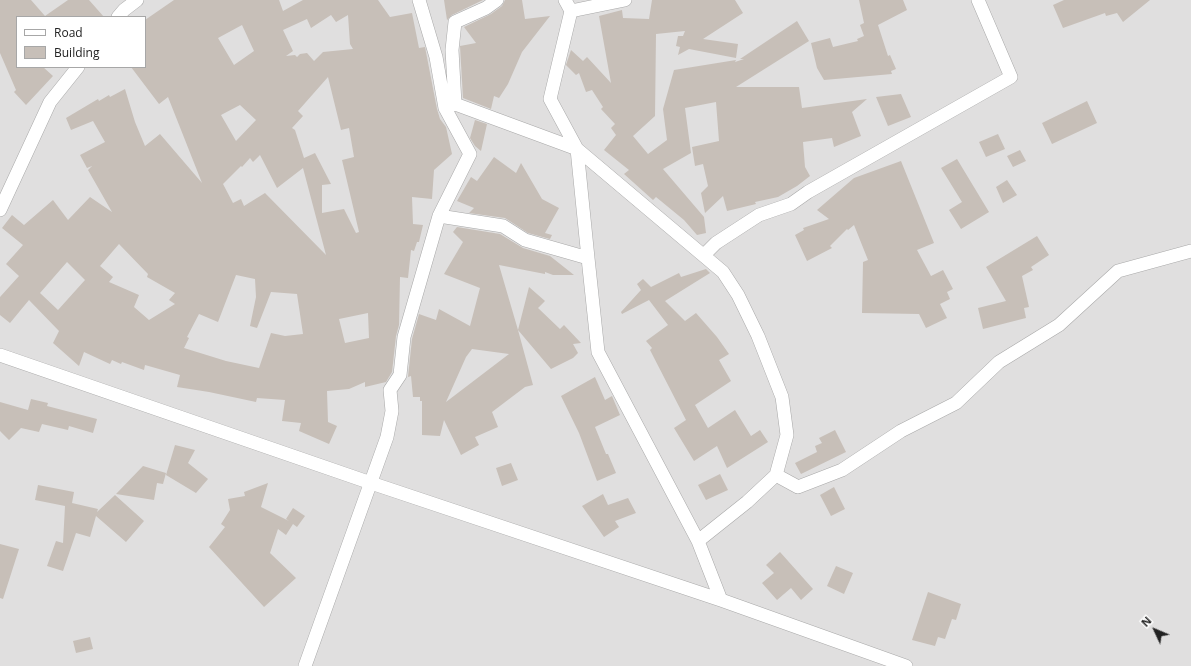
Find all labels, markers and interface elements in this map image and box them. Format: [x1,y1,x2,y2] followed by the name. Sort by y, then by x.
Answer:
[16,16,146,68] legend
[54,24,83,41] text: Road
[54,44,99,61] text: Building
[1135,610,1175,650] north arrow
[1137,613,1155,630] text: N

